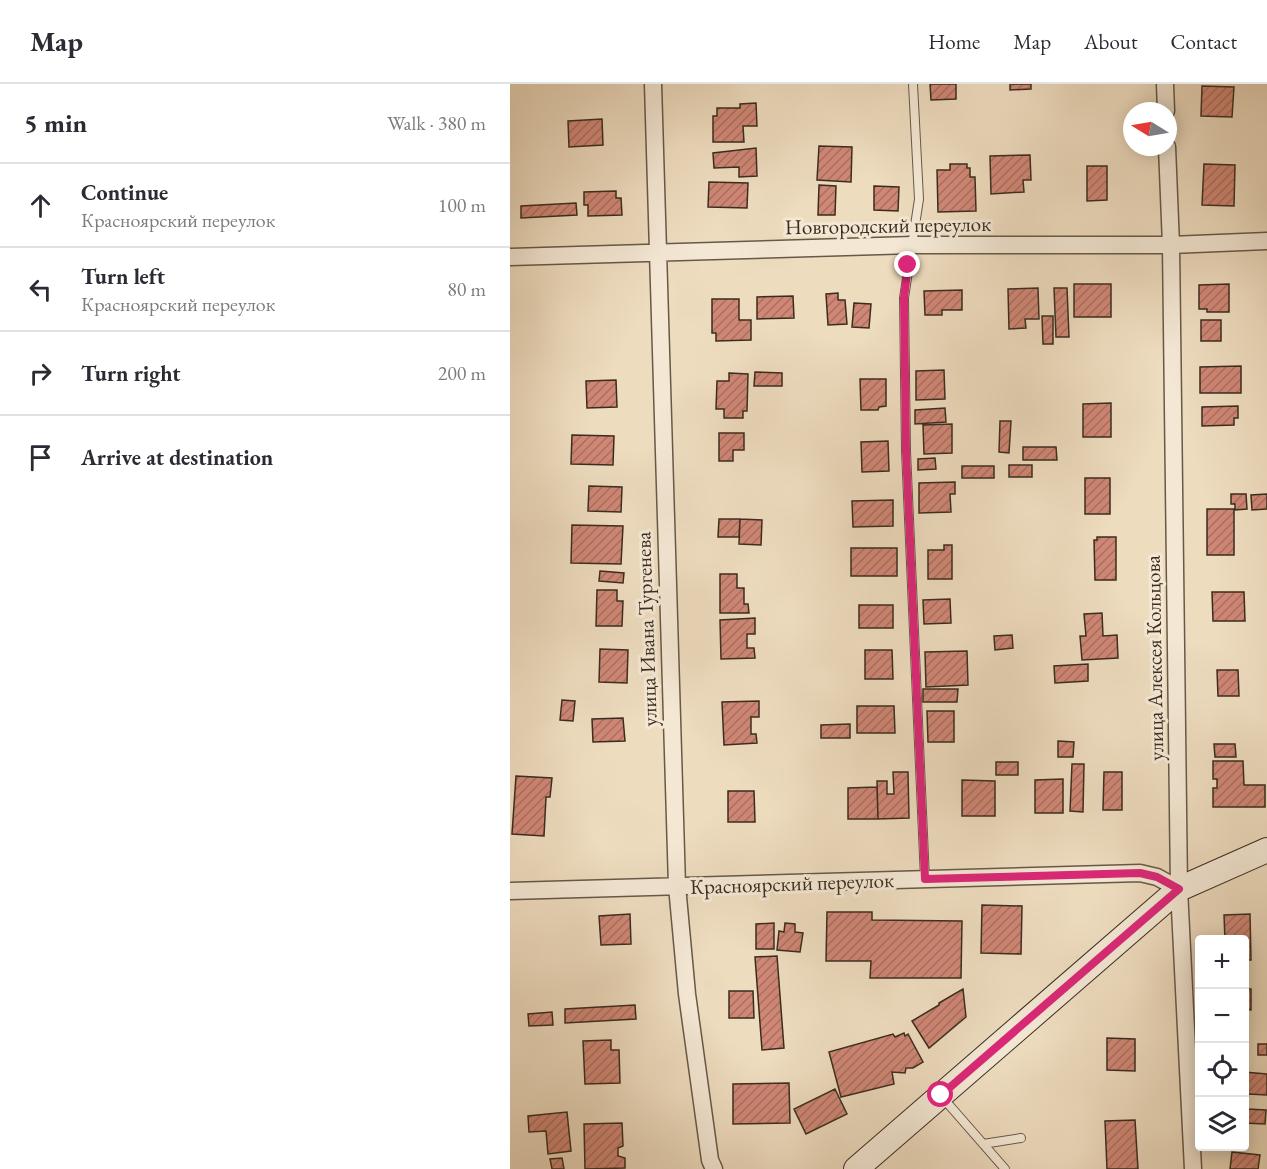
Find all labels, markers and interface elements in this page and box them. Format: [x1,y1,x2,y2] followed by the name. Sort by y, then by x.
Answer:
[30,23,83,59] text: Map
[928,28,980,55] text: Home
[1013,28,1051,55] text: Map
[1084,28,1137,55] text: About
[1170,28,1237,55] text: Contact
[1123,102,1177,156] north arrow
[24,106,87,140] text: 5 min
[387,110,486,136] text: Walk · 380 m
[81,178,168,207] text: Continue
[24,189,57,222] icon: ahead
[438,192,486,218] text: 100 m
[81,207,275,233] text: Красноярский переулок
[785,210,991,240] street label: Новгородский переулок
[894,251,920,277] route end
[81,262,165,291] text: Turn left
[24,273,57,306] icon: left
[447,276,486,302] text: 80 m
[81,291,275,317] text: Красноярский переулок
[24,357,57,390] icon: right
[81,359,180,388] text: Turn right
[438,360,486,386] text: 200 m
[24,441,57,474] icon: arrive
[81,443,273,472] text: Arrive at destination
[629,530,663,727] street label: улица Ивана Тургенева
[1139,554,1169,761] street label: улица Алексея Кольцова
[690,866,894,900] street label: Красноярский переулок
[1195,935,1249,1151] map controls
[1195,935,1249,989] button: +
[1195,989,1249,1043] button: −
[1195,1043,1249,1097] button: locate
[927,1081,953,1107] route start
[1195,1097,1249,1151] button: layers

